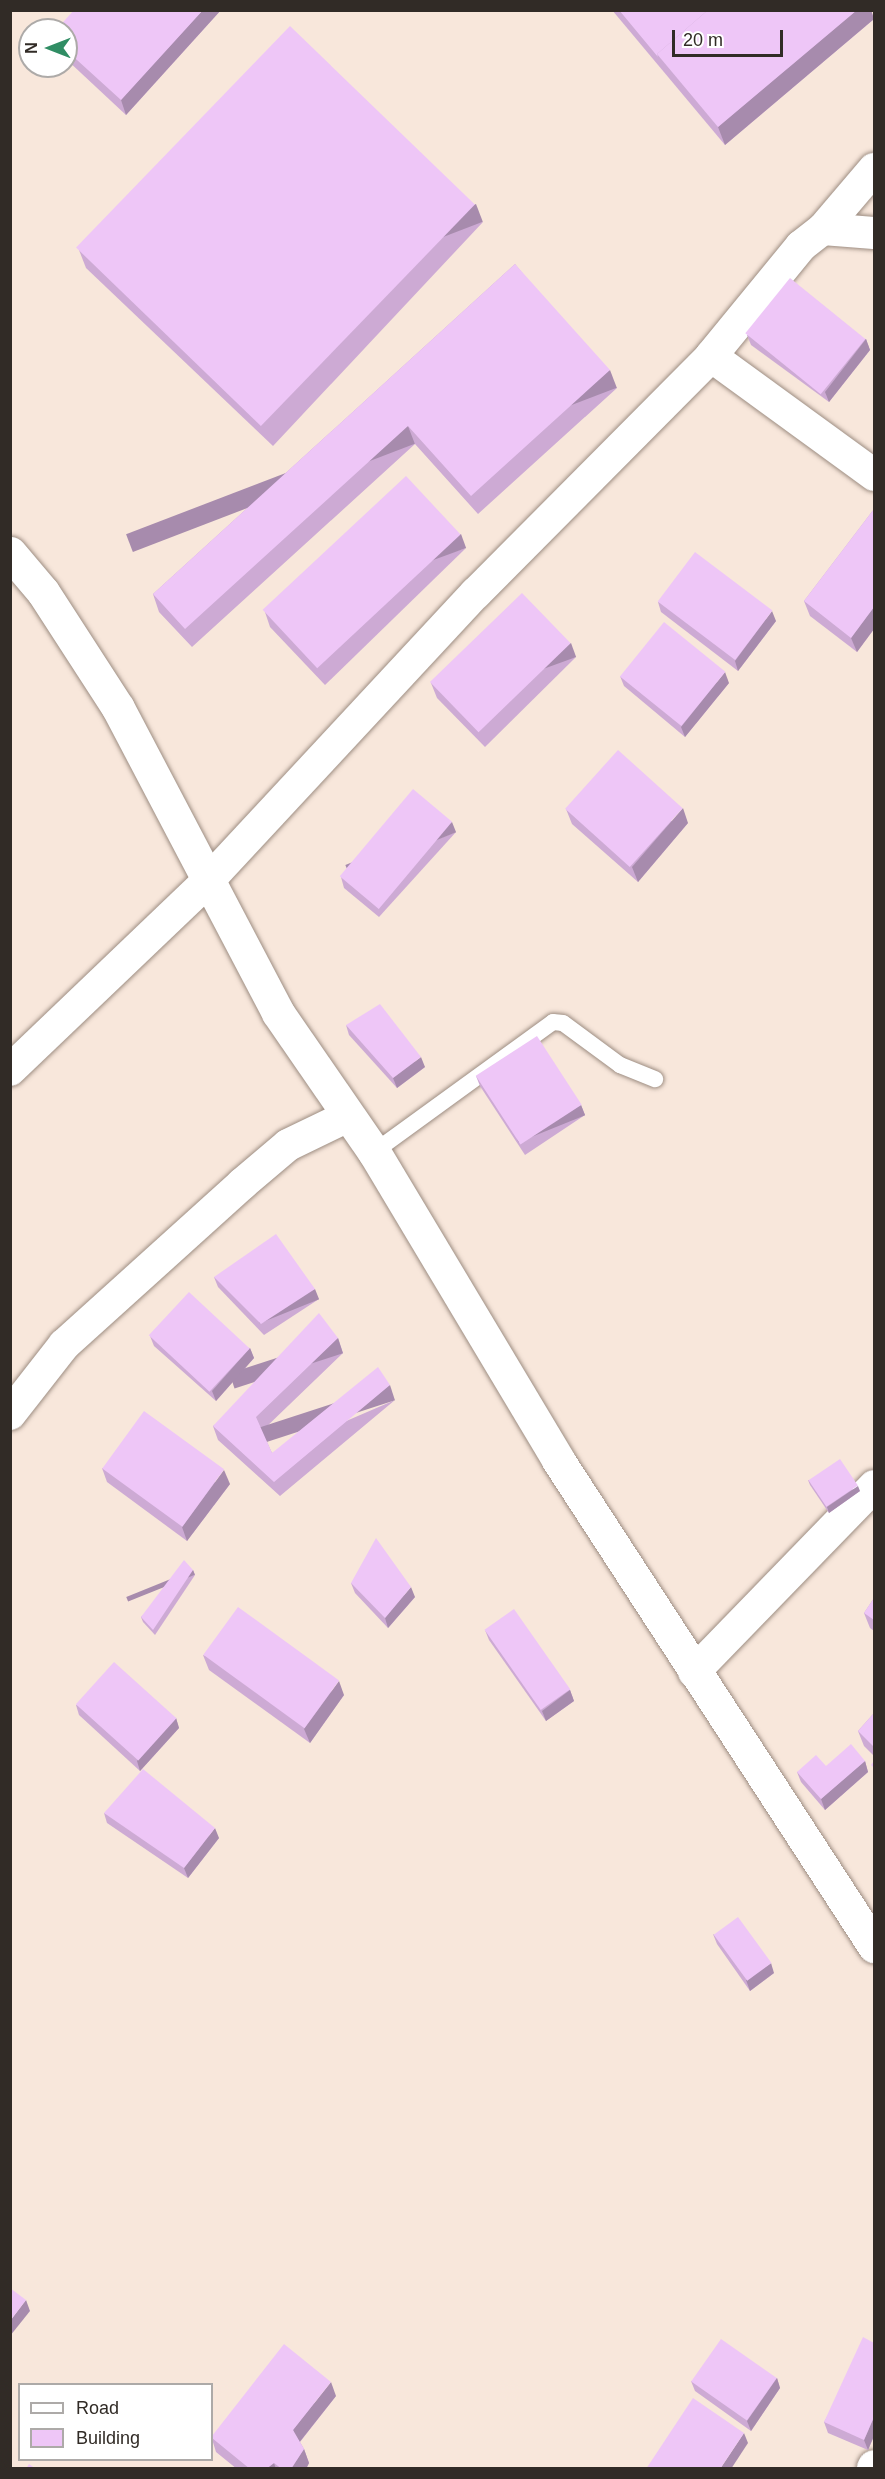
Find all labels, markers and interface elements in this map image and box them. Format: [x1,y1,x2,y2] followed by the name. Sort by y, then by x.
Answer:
[18,18,78,78] north arrow
[675,18,786,56] scale bar
[683,30,723,50] text: 20 m
[23,42,40,54] text: N
[18,2383,213,2461] legend
[76,2398,119,2418] text: Road
[76,2428,140,2448] text: Building

